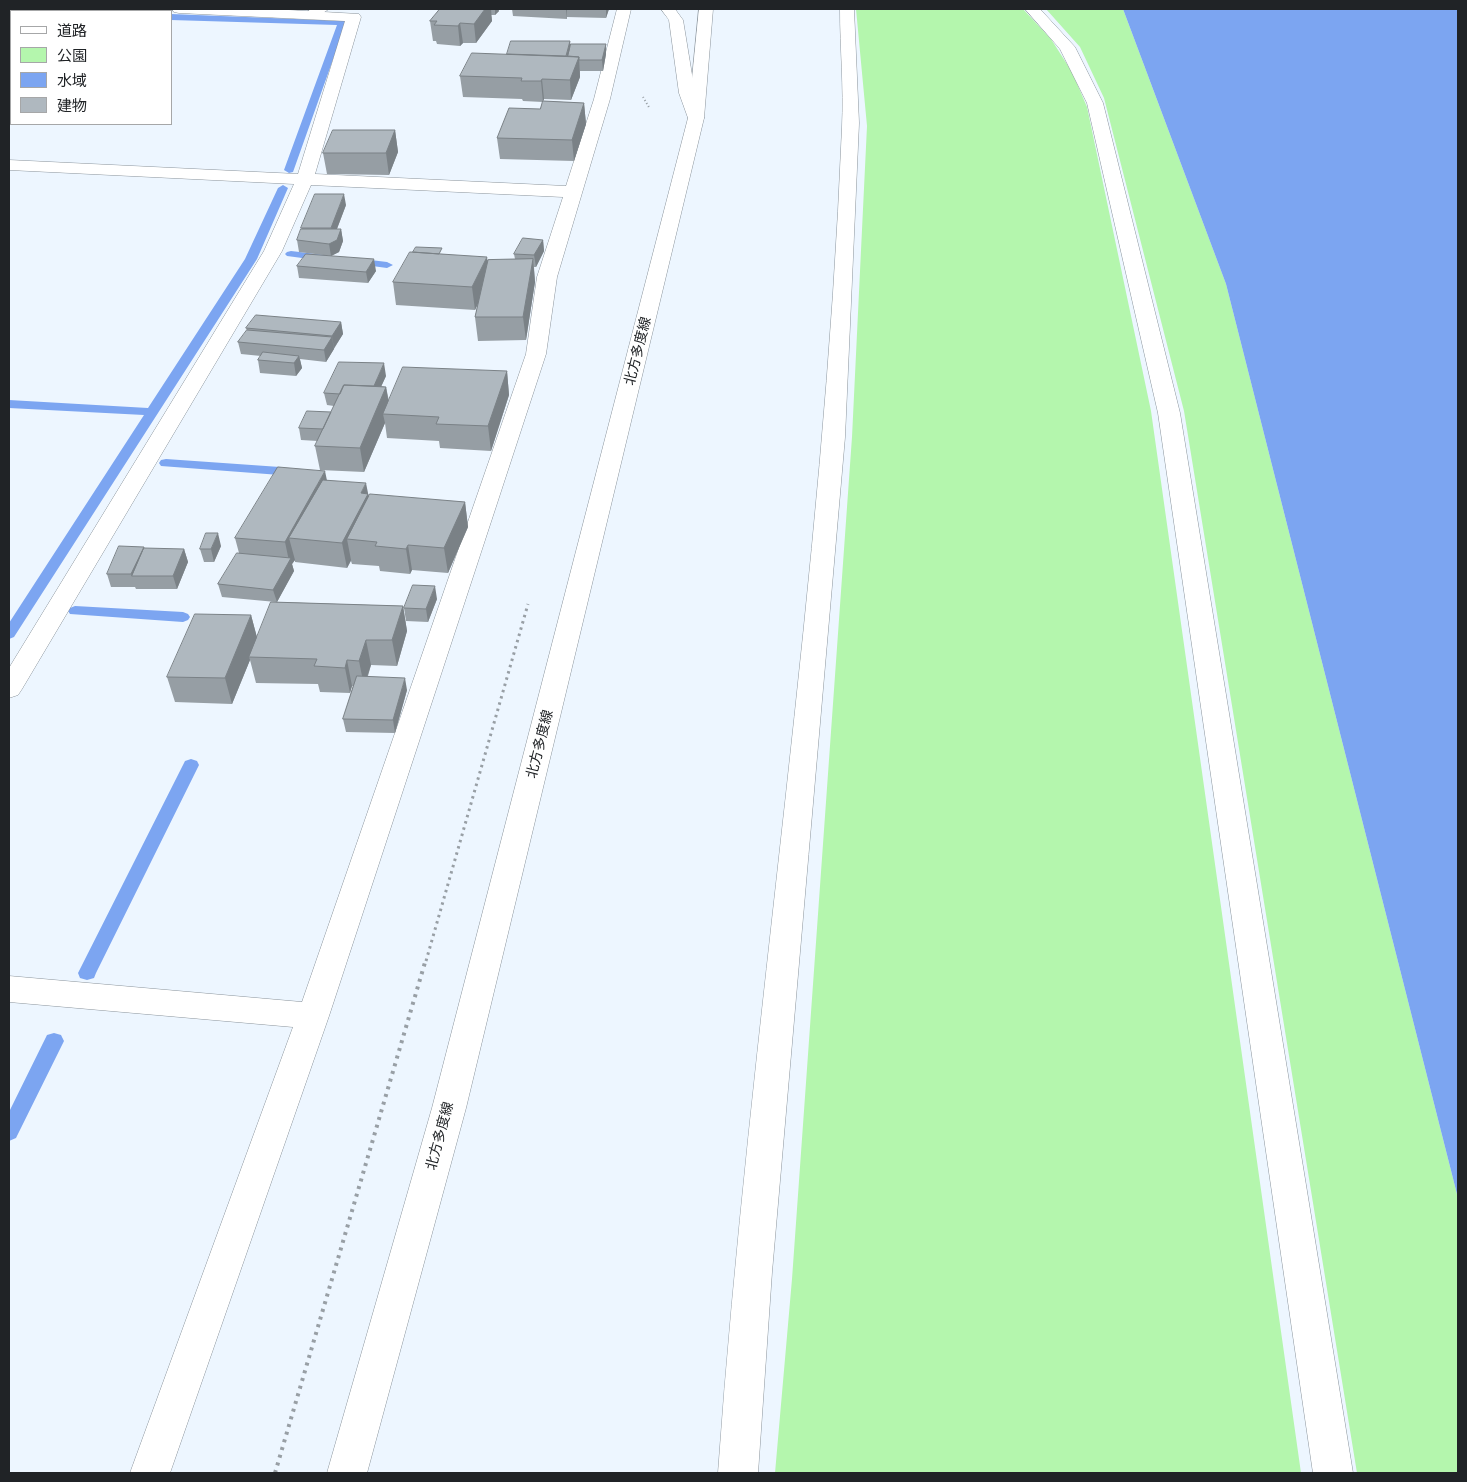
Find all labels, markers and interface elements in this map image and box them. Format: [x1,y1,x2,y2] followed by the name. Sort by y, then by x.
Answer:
[10,10,172,125] legend
[57,22,87,40] text: 道路
[57,47,87,65] text: 公園
[57,72,87,90] text: 水域
[57,97,87,115] text: 建物
[621,315,655,387] street label: 北方多度線
[523,708,557,780] street label: 北方多度線
[423,1100,457,1172] street label: 北方多度線

